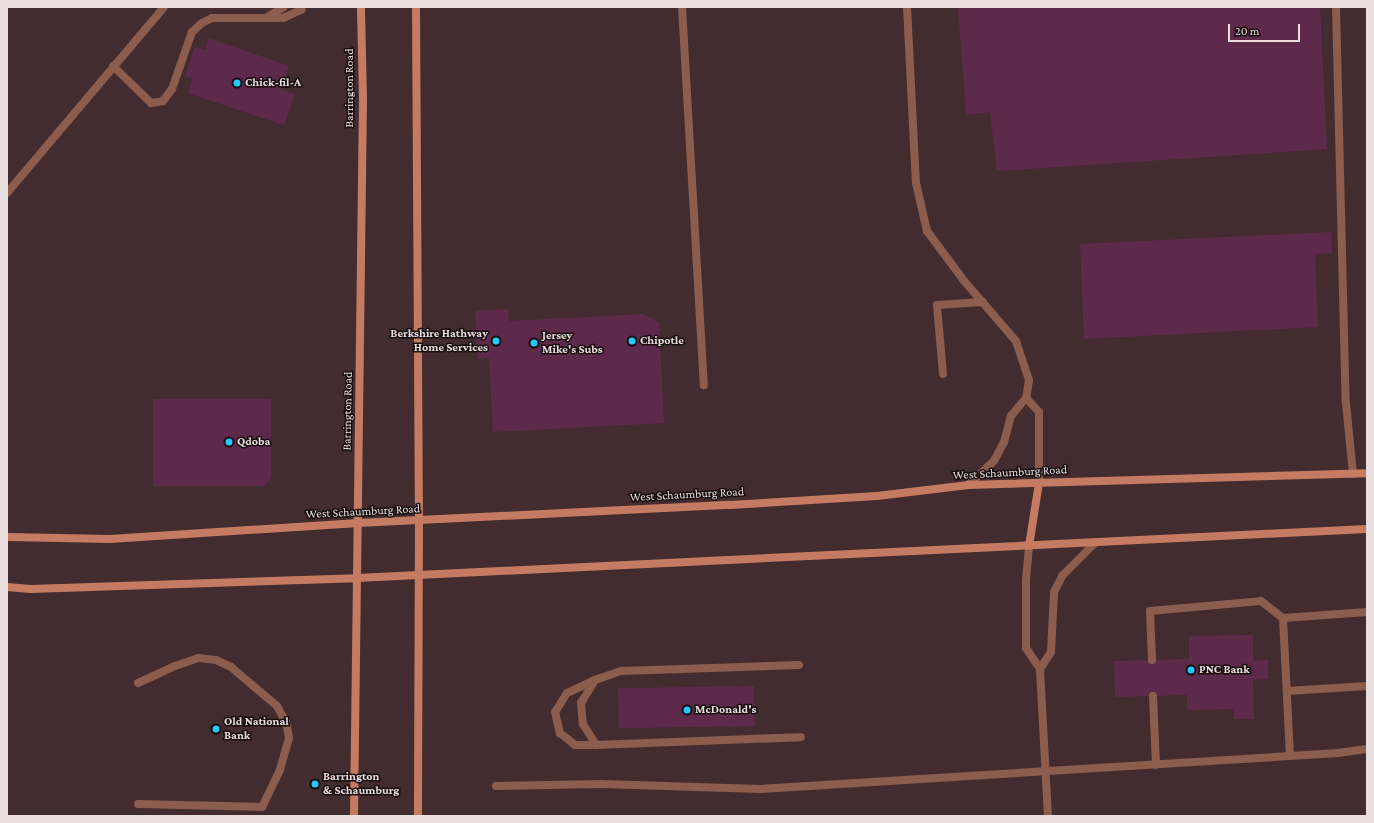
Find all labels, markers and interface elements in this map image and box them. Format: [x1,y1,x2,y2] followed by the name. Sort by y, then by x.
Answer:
[1230,16,1302,42] scale bar
[1235,24,1259,38] text: 20 m
[343,49,357,127] street label: Barrington Road
[245,76,301,90] place label: Chick-fil-A
[232,78,242,88] marker: Chick-fil-A
[390,327,488,355] place label: Berkshire Hathway Home Services
[542,329,603,357] place label: Jersey Mike's Subs
[640,334,684,348] place label: Chipotle
[491,336,501,346] marker: Berkshire Hathway Home Services
[627,336,637,346] marker: Chipotle
[529,338,539,348] marker: Jersey Mike's Subs
[340,371,356,451] street label: Barrington Road
[237,435,270,449] place label: Qdoba
[224,437,234,447] marker: Qdoba
[953,463,1067,483] street label: West Schaumburg Road
[630,485,744,505] street label: West Schaumburg Road
[306,502,420,522] street label: West Schaumburg Road
[1199,663,1250,677] place label: PNC Bank
[1186,665,1196,675] marker: PNC Bank
[695,703,756,717] place label: McDonald's
[682,705,692,715] marker: McDonald's
[224,715,289,743] place label: Old National Bank
[211,724,221,734] marker: Old National Bank
[323,770,399,798] place label: Barrington & Schaumburg
[310,779,320,789] marker: Barrington & Schaumburg

